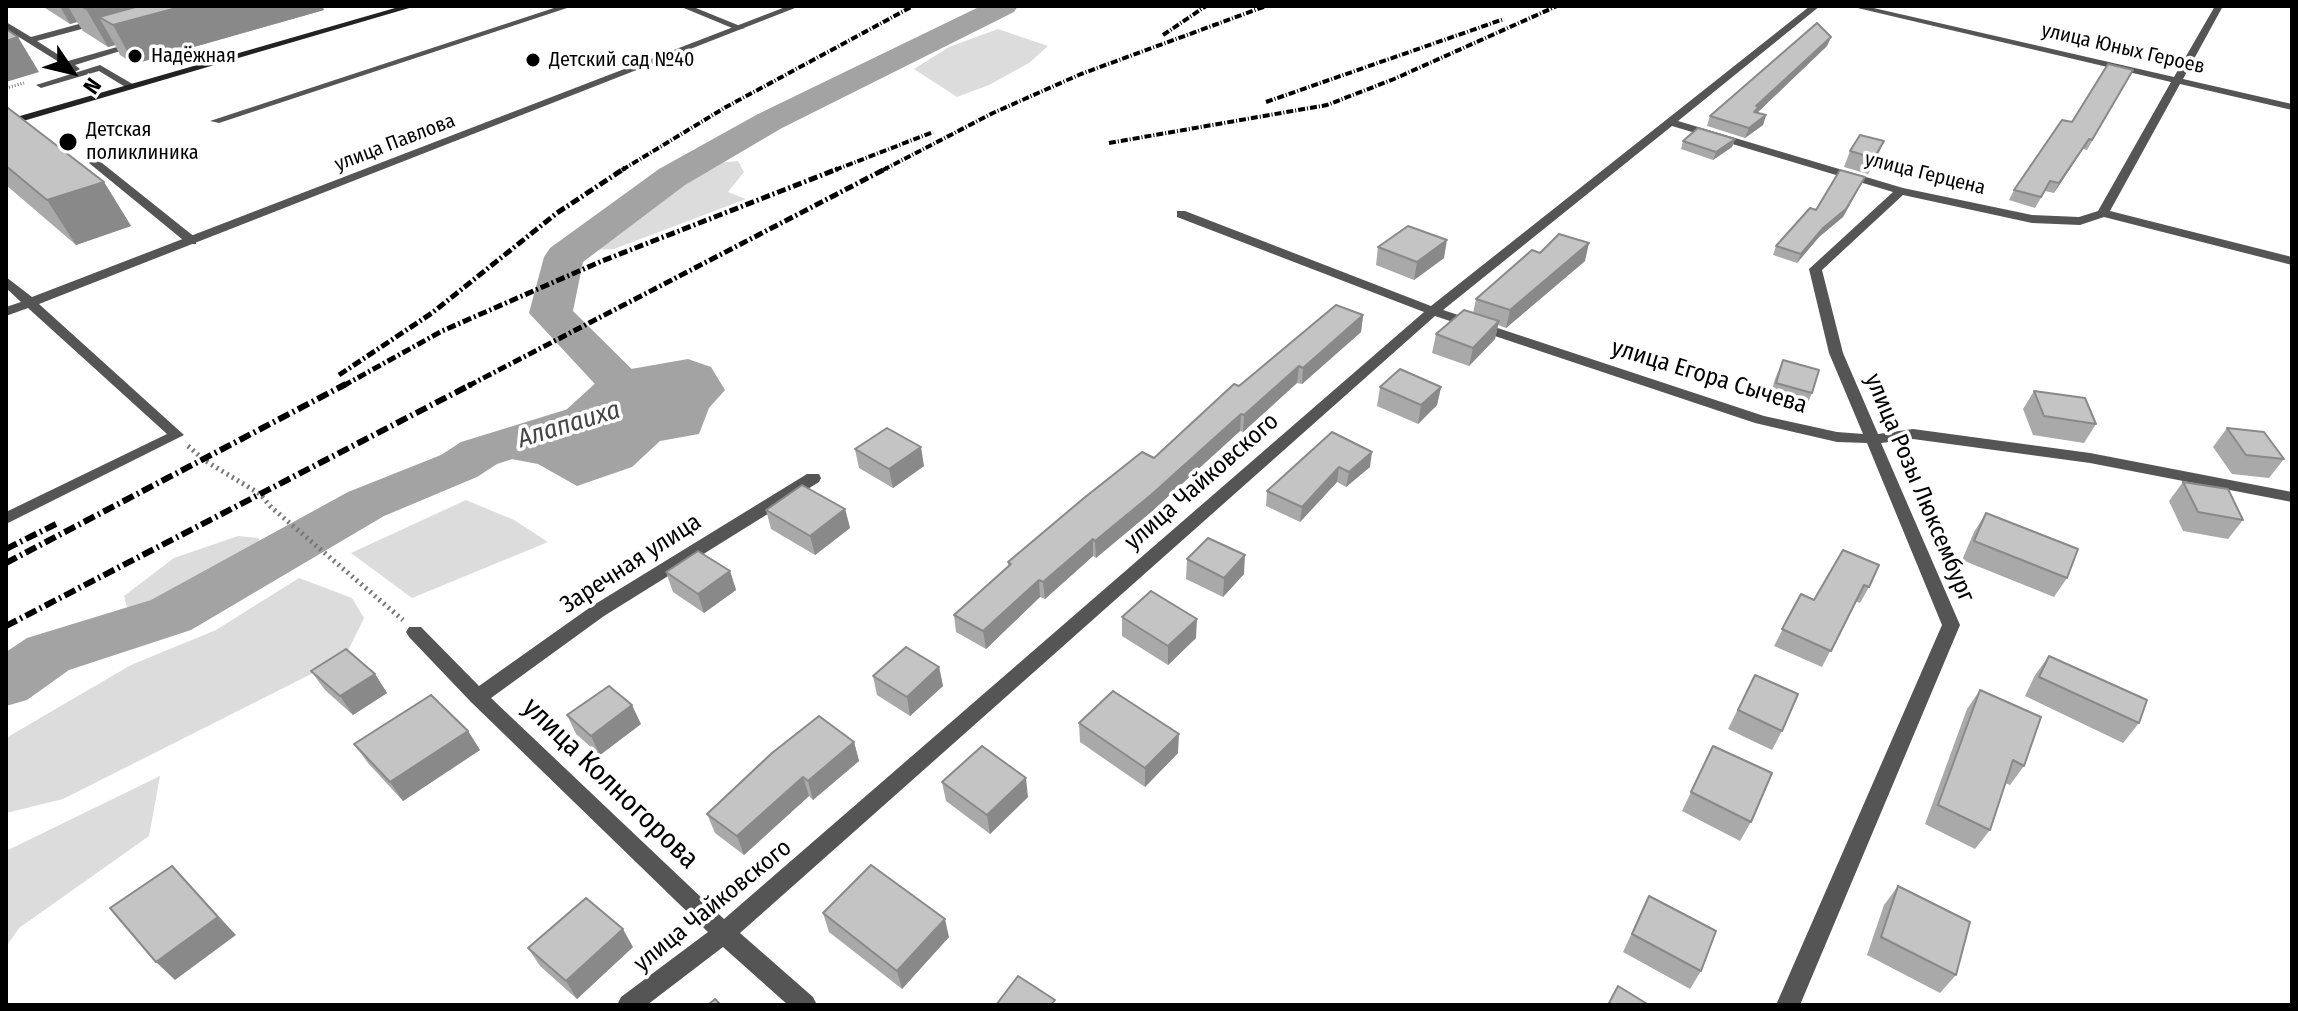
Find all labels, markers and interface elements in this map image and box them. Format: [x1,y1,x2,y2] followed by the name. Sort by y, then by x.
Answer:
[2039,19,2207,79] street label: улица Юных Героев
[32,32,112,112] north arrow
[151,44,236,68] place label: Надёжная
[126,47,144,65] marker: Надёжная
[549,48,694,72] place label: Детский сад №40
[524,51,542,69] marker: Детский сад №40
[77,73,107,99] text: N
[331,109,459,177] street label: улица Павлова
[86,118,199,165] place label: Детская поликлиника
[57,131,79,153] marker: Детская поликлиника
[1862,147,1988,201] street label: улица Герцена
[1608,334,1810,420] street label: улица Егора Сычева
[1858,369,1980,607] street label: улица Розы Люксембург
[514,395,624,455] water label: Алапаиха
[1119,407,1285,557] street label: улица Чайковского
[555,508,707,620] street label: Заречная улица
[515,691,705,877] street label: улица Колногорова
[628,834,798,978] street label: улица Чайковского

